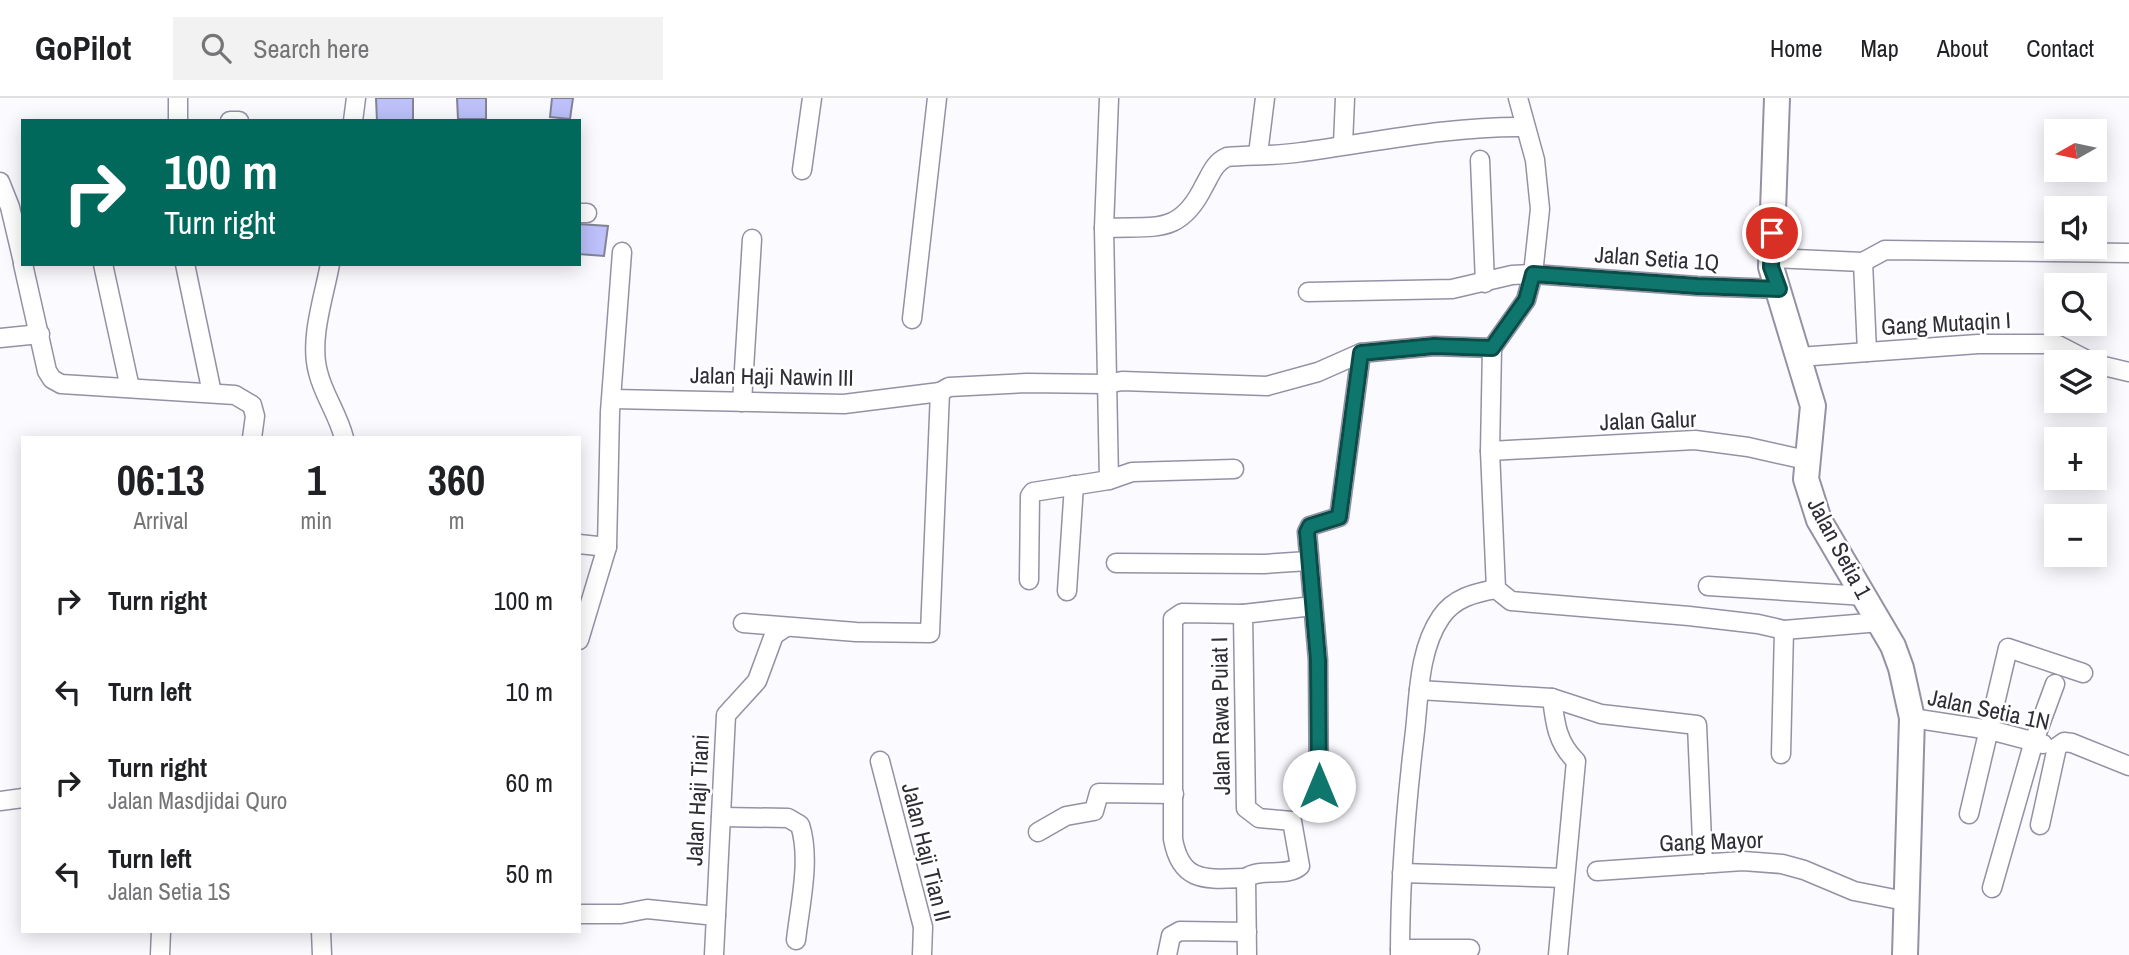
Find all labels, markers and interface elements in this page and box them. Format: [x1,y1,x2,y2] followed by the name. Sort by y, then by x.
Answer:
[173,17,663,80] search box
[35,26,131,70] text: GoPilot
[197,29,235,67] icon: search
[253,31,369,66] text: Search here
[1770,32,1822,64] text: Home
[1860,32,1899,64] text: Map
[1937,32,1988,64] text: About
[2026,32,2094,64] text: Contact
[2044,119,2107,182] north arrow
[2044,119,2107,567] map controls
[164,138,278,204] text: 100 m
[49,147,140,238] icon: right
[2044,196,2107,259] button: sound
[164,201,276,244] text: Turn right
[1742,203,1802,263] pin
[1753,214,1791,252] icon: arrive
[1594,238,1720,278] street label: Jalan Setia 1Q
[2044,273,2107,336] button: search
[1880,304,2012,342] street label: Gang Mutaqin I
[2044,350,2107,413] button: layers
[690,359,854,393] street label: Jalan Haji Nawin III
[1599,403,1697,437] street label: Jalan Galur
[2044,427,2107,490] button: +
[117,452,205,508] text: 06:13
[307,452,326,508] text: 1
[428,452,485,508] text: 360
[1800,492,1880,604] street label: Jalan Setia 1
[2044,504,2107,567] button: −
[134,505,188,536] text: Arrival
[301,505,332,536] text: min
[449,505,464,536] text: m
[49,582,87,620] icon: right
[108,583,207,618] text: Turn right
[494,583,553,618] text: 100 m
[1203,637,1237,795] street label: Jalan Rawa Puiat I
[49,673,87,711] icon: left
[108,674,192,709] text: Turn left
[506,674,553,709] text: 10 m
[1925,681,2053,737] street label: Jalan Setia 1N
[678,734,716,866] street label: Jalan Haji Tiani
[1282,749,1356,823] position arrow
[108,750,207,785] text: Turn right
[49,764,87,802] icon: right
[506,765,553,800] text: 60 m
[895,779,959,925] street label: Jalan Haji Tian II
[108,785,287,816] text: Jalan Masdjidai Quro
[1659,824,1764,858] street label: Gang Mayor
[108,841,192,876] text: Turn left
[49,855,87,893] icon: left
[506,856,553,891] text: 50 m
[108,876,231,907] text: Jalan Setia 1S

